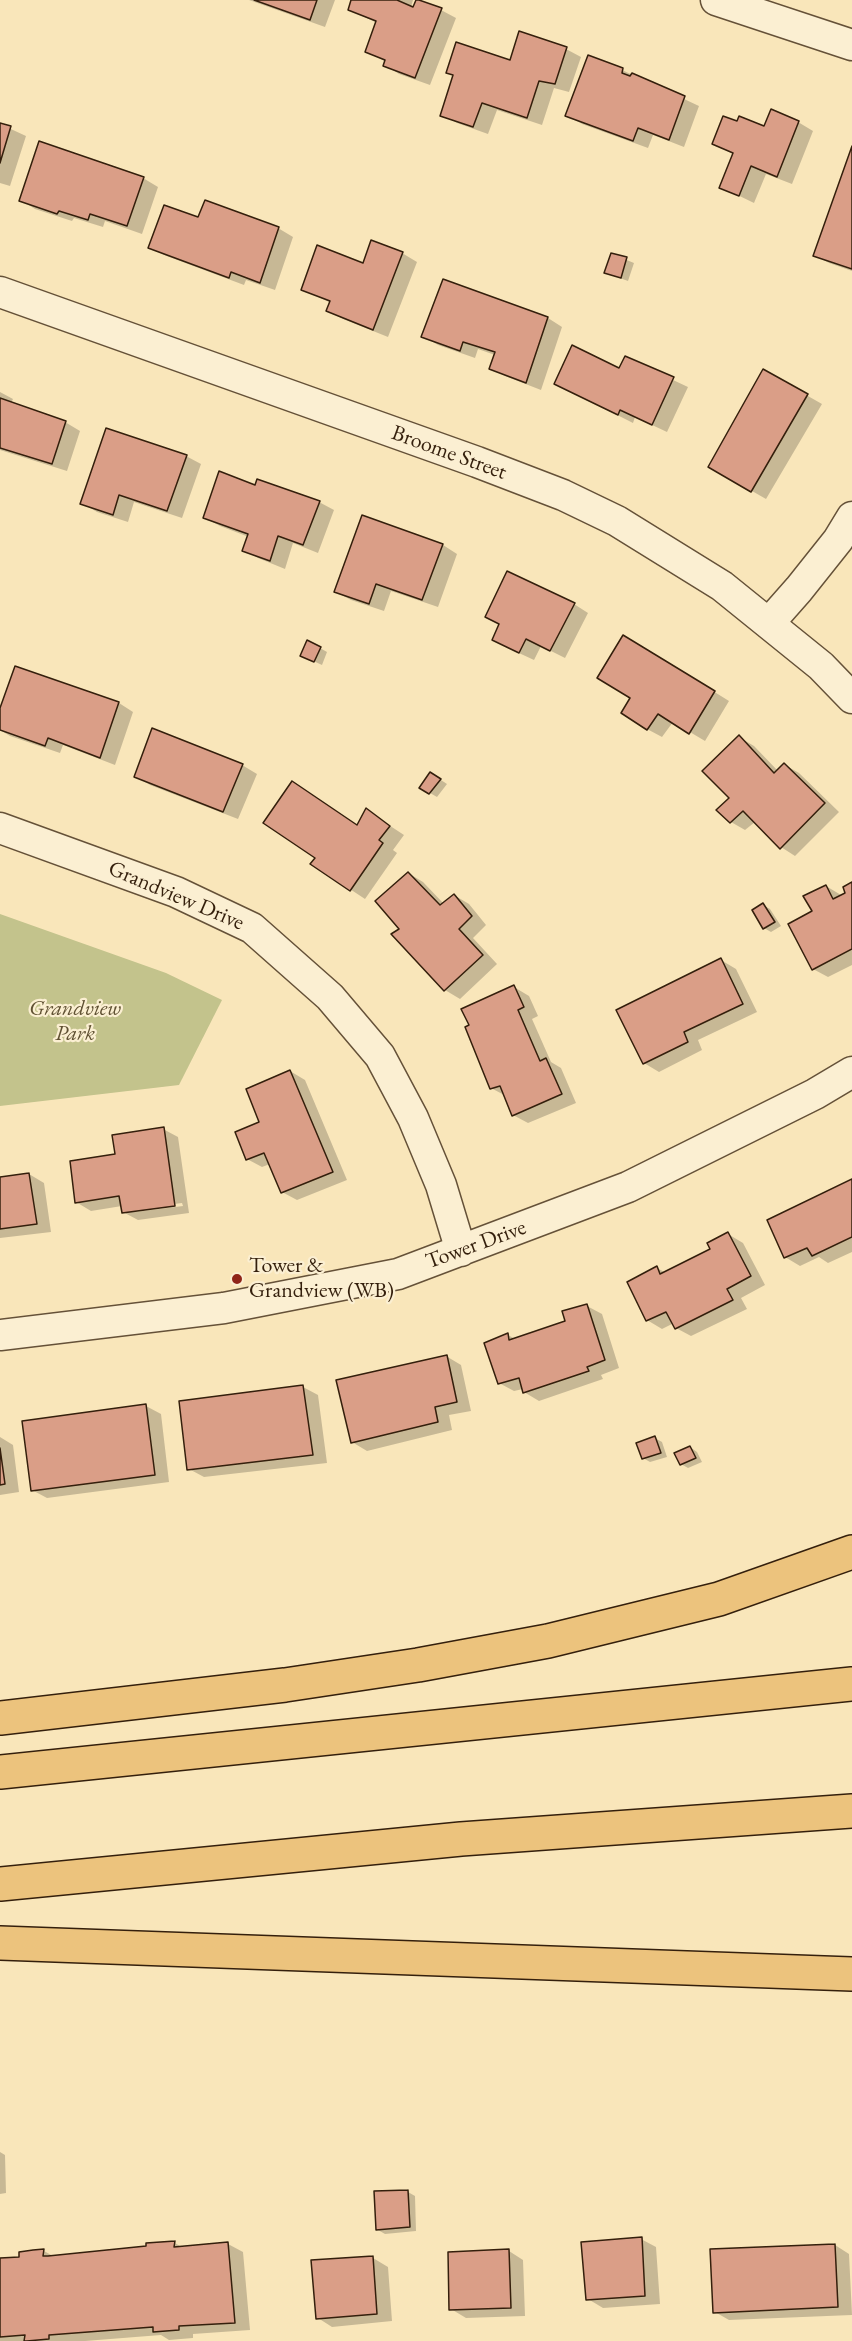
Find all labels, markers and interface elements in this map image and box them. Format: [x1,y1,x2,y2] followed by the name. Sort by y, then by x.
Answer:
[388,420,510,486] street label: Broome Street
[104,856,248,936] street label: Grandview Drive
[29,996,121,1048] park label: Grandview Park
[422,1215,530,1275] street label: Tower Drive
[249,1253,394,1304] place label: Tower & Grandview (WB)
[230,1272,244,1286] marker: Tower & Grandview (WB)

